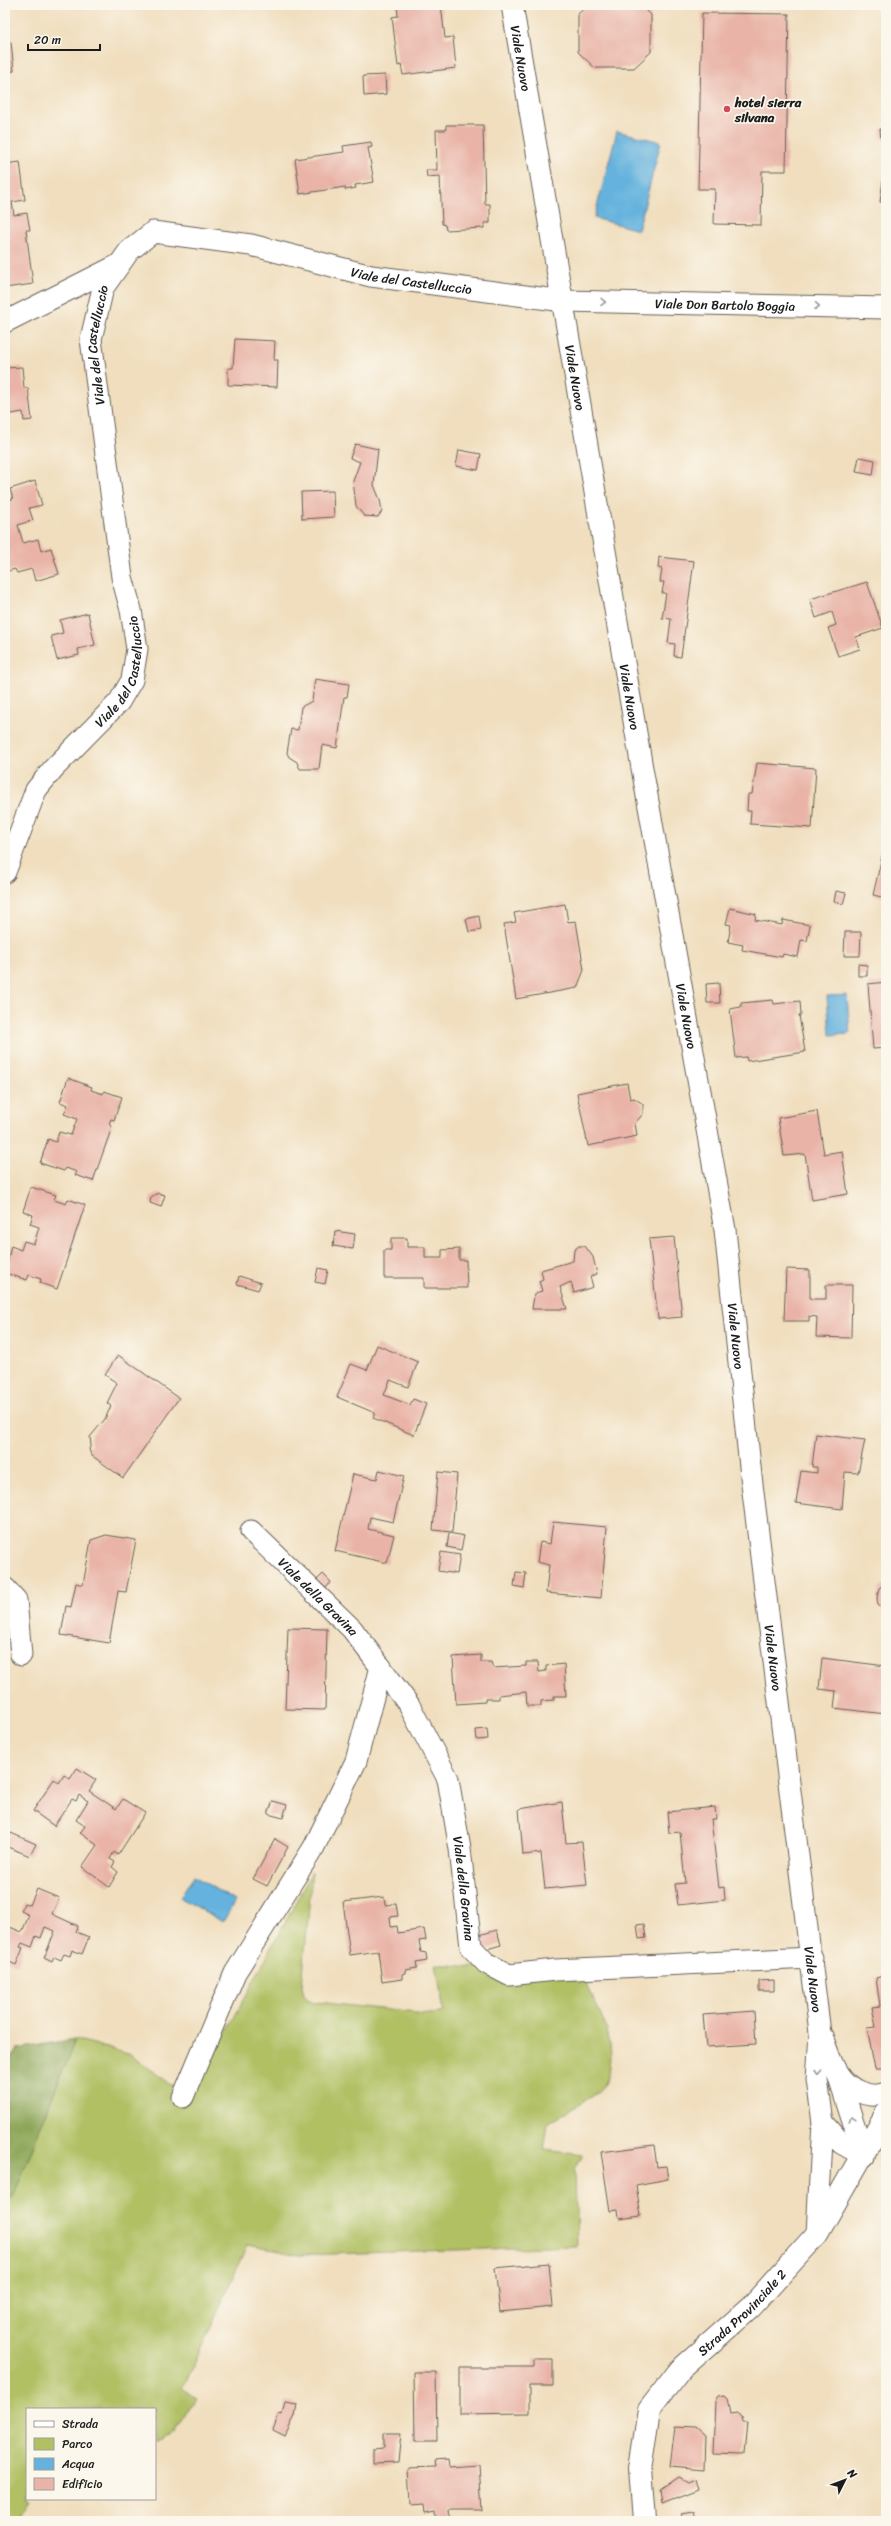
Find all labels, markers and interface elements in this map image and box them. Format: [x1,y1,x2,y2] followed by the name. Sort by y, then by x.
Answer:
[504,24,538,93] street label: Viale Nuovo
[28,26,100,52] scale bar
[34,29,61,51] text: 20 m
[734,91,802,129] place label: hotel sierra silvana
[722,104,732,114] marker: hotel sierra silvana
[348,260,474,301] street label: Viale del Castelluccio
[80,278,115,406] street label: Viale del Castelluccio
[655,291,796,318] street label: Viale Don Bartolo Boggia
[600,298,606,306] one-way arrow
[814,302,820,310] one-way arrow
[559,343,593,413] street label: Viale Nuovo
[89,614,148,733] street label: Viale del Castelluccio
[613,662,647,732] street label: Viale Nuovo
[669,981,704,1051] street label: Viale Nuovo
[721,1302,751,1371] street label: Viale Nuovo
[273,1552,365,1641] street label: Viale della Gravina
[758,1623,789,1693] street label: Viale Nuovo
[446,1834,482,1942] street label: Viale della Gravina
[798,1945,829,2014] street label: Viale Nuovo
[813,2069,822,2075] one-way arrow
[848,2115,857,2122] one-way arrow
[692,2263,792,2361] street label: Strada Provinciale 2
[26,2408,156,2500] legend
[62,2413,99,2435] text: Strada
[62,2433,92,2455] text: Parco
[61,2453,95,2475] text: Acqua
[825,2460,865,2500] north arrow
[842,2464,862,2483] text: N
[62,2473,102,2495] text: Edificio

